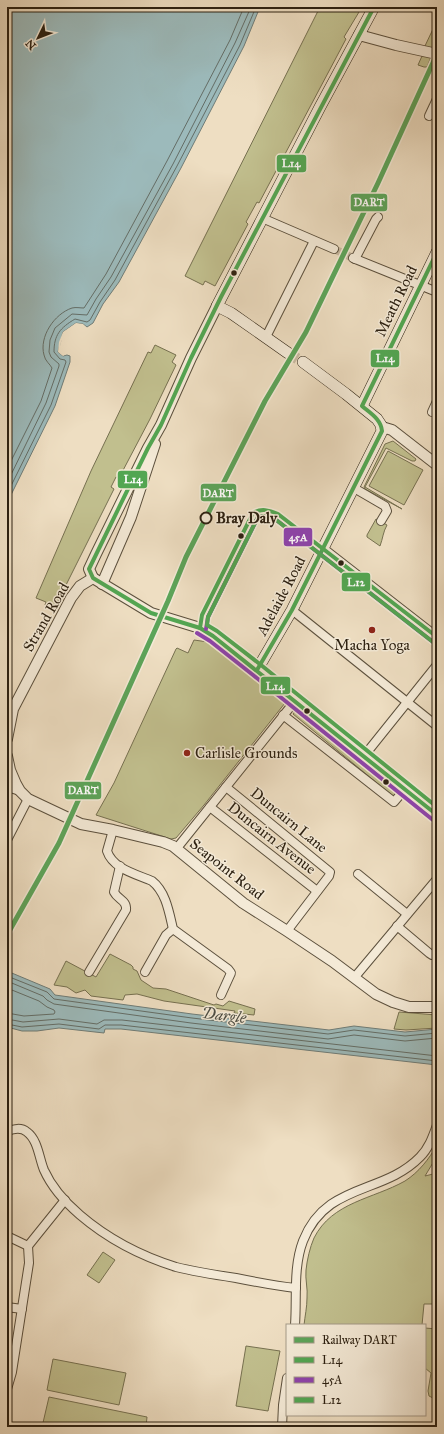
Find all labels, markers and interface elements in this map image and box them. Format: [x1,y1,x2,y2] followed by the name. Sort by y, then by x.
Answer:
[18,18,58,58] north arrow
[23,36,39,52] text: N
[276,154,307,173] line badge: L14
[282,157,301,171] text: L14
[350,193,388,212] line badge: DART
[354,196,385,209] text: DART
[371,262,421,339] street label: Meath Road
[229,268,239,278] unlabelled marker
[370,349,400,368] line badge: L14
[376,352,395,366] text: L14
[117,470,148,489] line badge: L14
[124,473,143,487] text: L14
[200,483,237,502] line badge: DART
[203,487,234,500] text: DART
[216,509,278,528] place label: Bray Daly
[199,511,213,525] marker: Bray Daly
[283,527,313,547] line badge: 45A
[236,531,246,541] unlabelled marker
[289,531,308,545] text: 45A
[252,553,310,640] street label: Adelaide Road
[336,558,346,568] unlabelled marker
[341,572,371,592] line badge: L12
[347,576,366,589] text: L12
[19,579,73,655] street label: Strand Road
[367,625,377,635] marker: Macha Yoga
[334,636,410,654] place label: Macha Yoga
[260,676,291,695] line badge: L14
[266,680,285,694] text: L14
[302,706,312,716] unlabelled marker
[195,744,298,762] place label: Carlisle Grounds
[182,748,192,758] marker: Carlisle Grounds
[381,777,391,787] unlabelled marker
[64,781,102,800] line badge: DART
[68,784,99,797] text: DART
[247,784,331,856] street label: Duncairn Lane
[224,798,320,878] street label: Duncairn Avenue
[186,834,268,904] street label: Seapoint Road
[201,1003,248,1027] water label: Dargle
[286,1324,426,1416] legend
[322,1333,397,1347] text: Railway DART
[322,1353,343,1367] text: L14
[322,1373,342,1387] text: 45A
[322,1393,342,1407] text: L12

